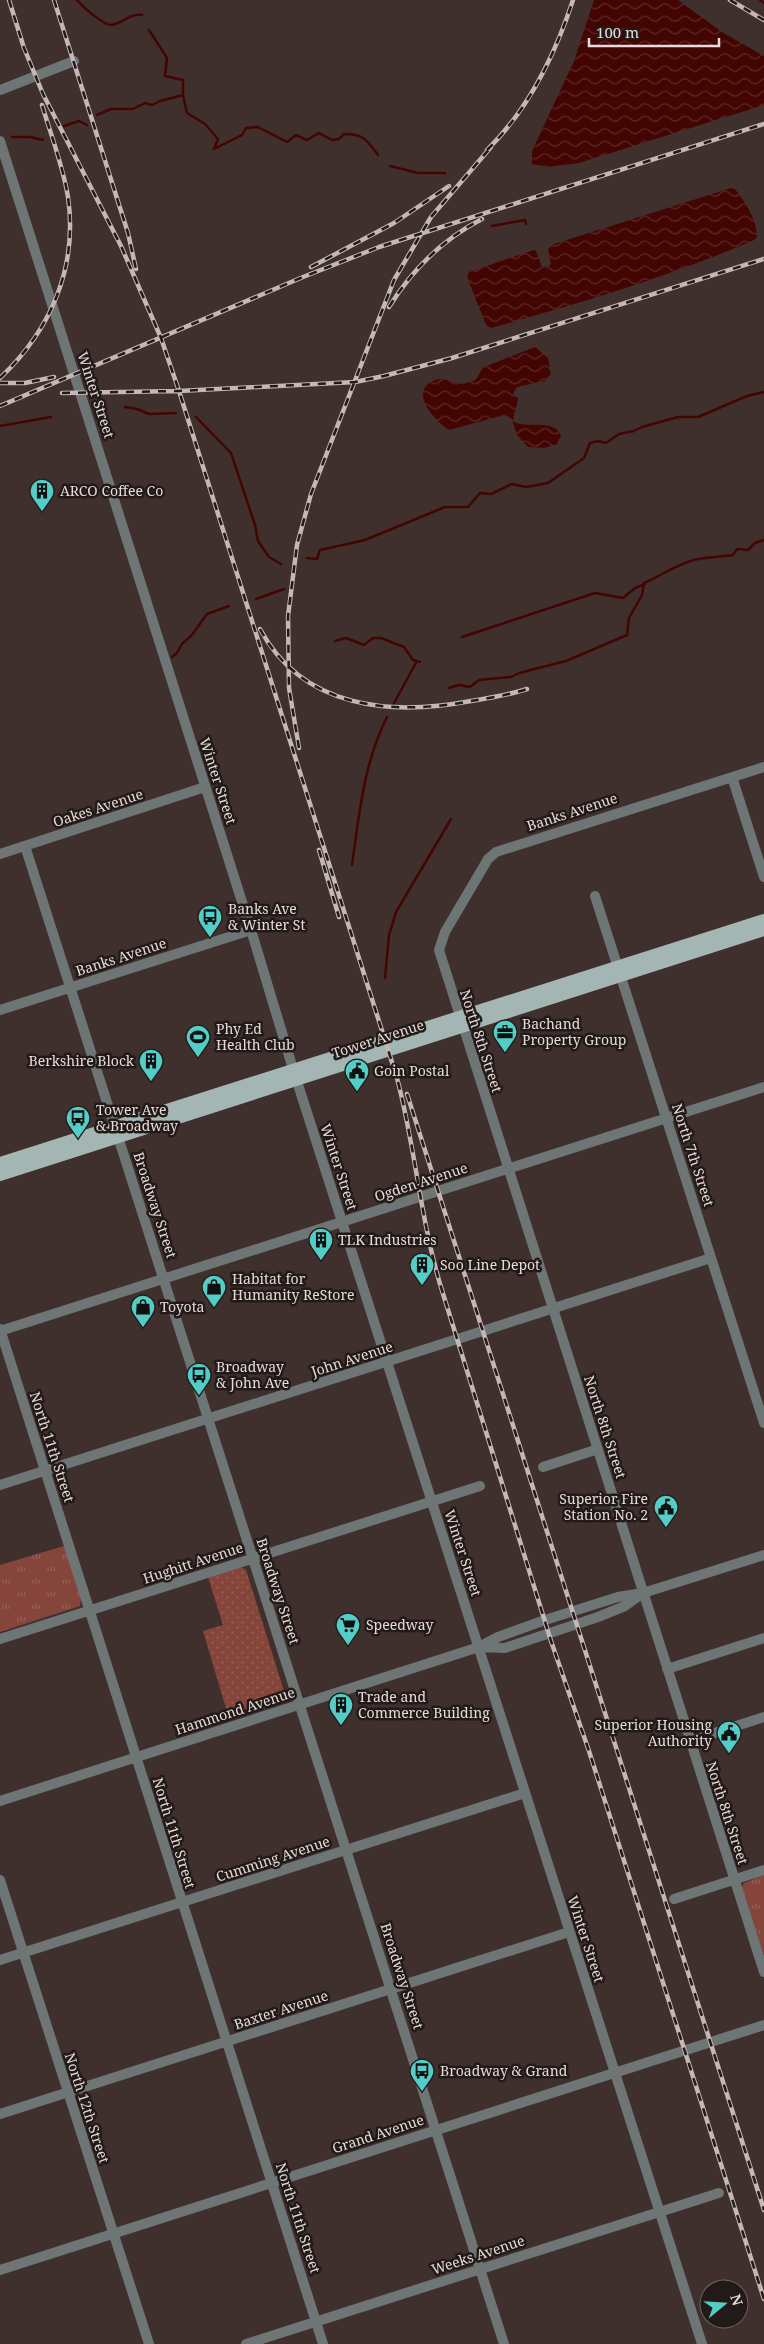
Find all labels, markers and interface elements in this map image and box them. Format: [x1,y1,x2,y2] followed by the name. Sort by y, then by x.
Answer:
[589,15,719,47] scale bar
[596,22,639,42] text: 100 m
[74,349,119,441] street label: Winter Street
[29,478,55,512] building icon: ARCO Coffee Co
[60,481,163,500] place label: ARCO Coffee Co
[196,735,241,827] street label: Winter Street
[50,784,145,831] street label: Oakes Avenue
[524,788,620,835] street label: Banks Avenue
[228,899,305,934] place label: Banks Ave & Winter St
[197,904,223,938] bus stop icon: Banks Ave & Winter St
[73,933,169,980] street label: Banks Avenue
[456,987,507,1095] street label: North 8th Street
[522,1014,626,1049] place label: Bachand Property Group
[329,1015,426,1062] street label: Tower Avenue
[216,1019,295,1054] place label: Phy Ed Health Club
[492,1019,518,1053] office icon: Bachand Property Group
[185,1024,211,1058] sports icon: Phy Ed Health Club
[138,1048,164,1082] building icon: Berkshire Block
[29,1051,135,1070] place label: Berkshire Block
[344,1058,370,1092] public building icon: Goin Postal
[374,1061,450,1080] place label: Goin Postal
[96,1100,178,1135] place label: Tower Ave & Broadway
[668,1101,719,1209] street label: North 7th Street
[65,1105,91,1139] bus stop icon: Tower Ave & Broadway
[317,1121,362,1213] street label: Winter Street
[129,1149,182,1260] street label: Broadway Street
[372,1158,470,1206] street label: Ogden Avenue
[308,1227,334,1261] building icon: TLK Industries
[338,1230,437,1249] place label: TLK Industries
[409,1252,435,1286] building icon: Soo Line Depot
[440,1255,540,1274] place label: Soo Line Depot
[232,1269,354,1304] place label: Habitat for Humanity ReStore
[201,1274,227,1308] shop icon: Habitat for Humanity ReStore
[130,1294,156,1328] shop icon: Toyota
[160,1297,205,1316] place label: Toyota
[308,1336,395,1381] street label: John Avenue
[216,1357,289,1392] place label: Broadway & John Ave
[186,1362,212,1396] bus stop icon: Broadway & John Ave
[580,1373,631,1481] street label: North 8th Street
[26,1389,79,1505] street label: North 11th Street
[559,1489,648,1524] place label: Superior Fire Station No. 2
[653,1494,679,1528] public building icon: Superior Fire Station No. 2
[441,1507,486,1599] street label: Winter Street
[252,1535,305,1646] street label: Broadway Street
[140,1537,245,1588] street label: Hughitt Avenue
[335,1612,361,1646] supermarket icon: Speedway
[366,1615,433,1634] place label: Speedway
[173,1682,297,1739] street label: Hammond Avenue
[358,1687,490,1722] place label: Trade and Commerce Building
[328,1692,354,1726] building icon: Trade and Commerce Building
[595,1715,712,1750] place label: Superior Housing Authority
[716,1720,742,1754] public building icon: Superior Housing Authority
[702,1759,753,1867] street label: North 8th Street
[149,1775,200,1891] street label: North 11th Street
[213,1831,332,1886] street label: Cumming Avenue
[564,1893,609,1985] street label: Winter Street
[376,1920,429,2031] street label: Broadway Street
[231,1985,330,2034] street label: Baxter Avenue
[61,2050,114,2166] street label: North 12th Street
[409,2058,435,2092] bus stop icon: Broadway & Grand
[440,2061,568,2080] place label: Broadway & Grand
[329,2110,426,2157] street label: Grand Avenue
[272,2160,325,2276] street label: North 11th Street
[429,2231,527,2279] street label: Weeks Avenue
[699,2279,749,2329] north arrow
[726,2292,748,2308] text: N

